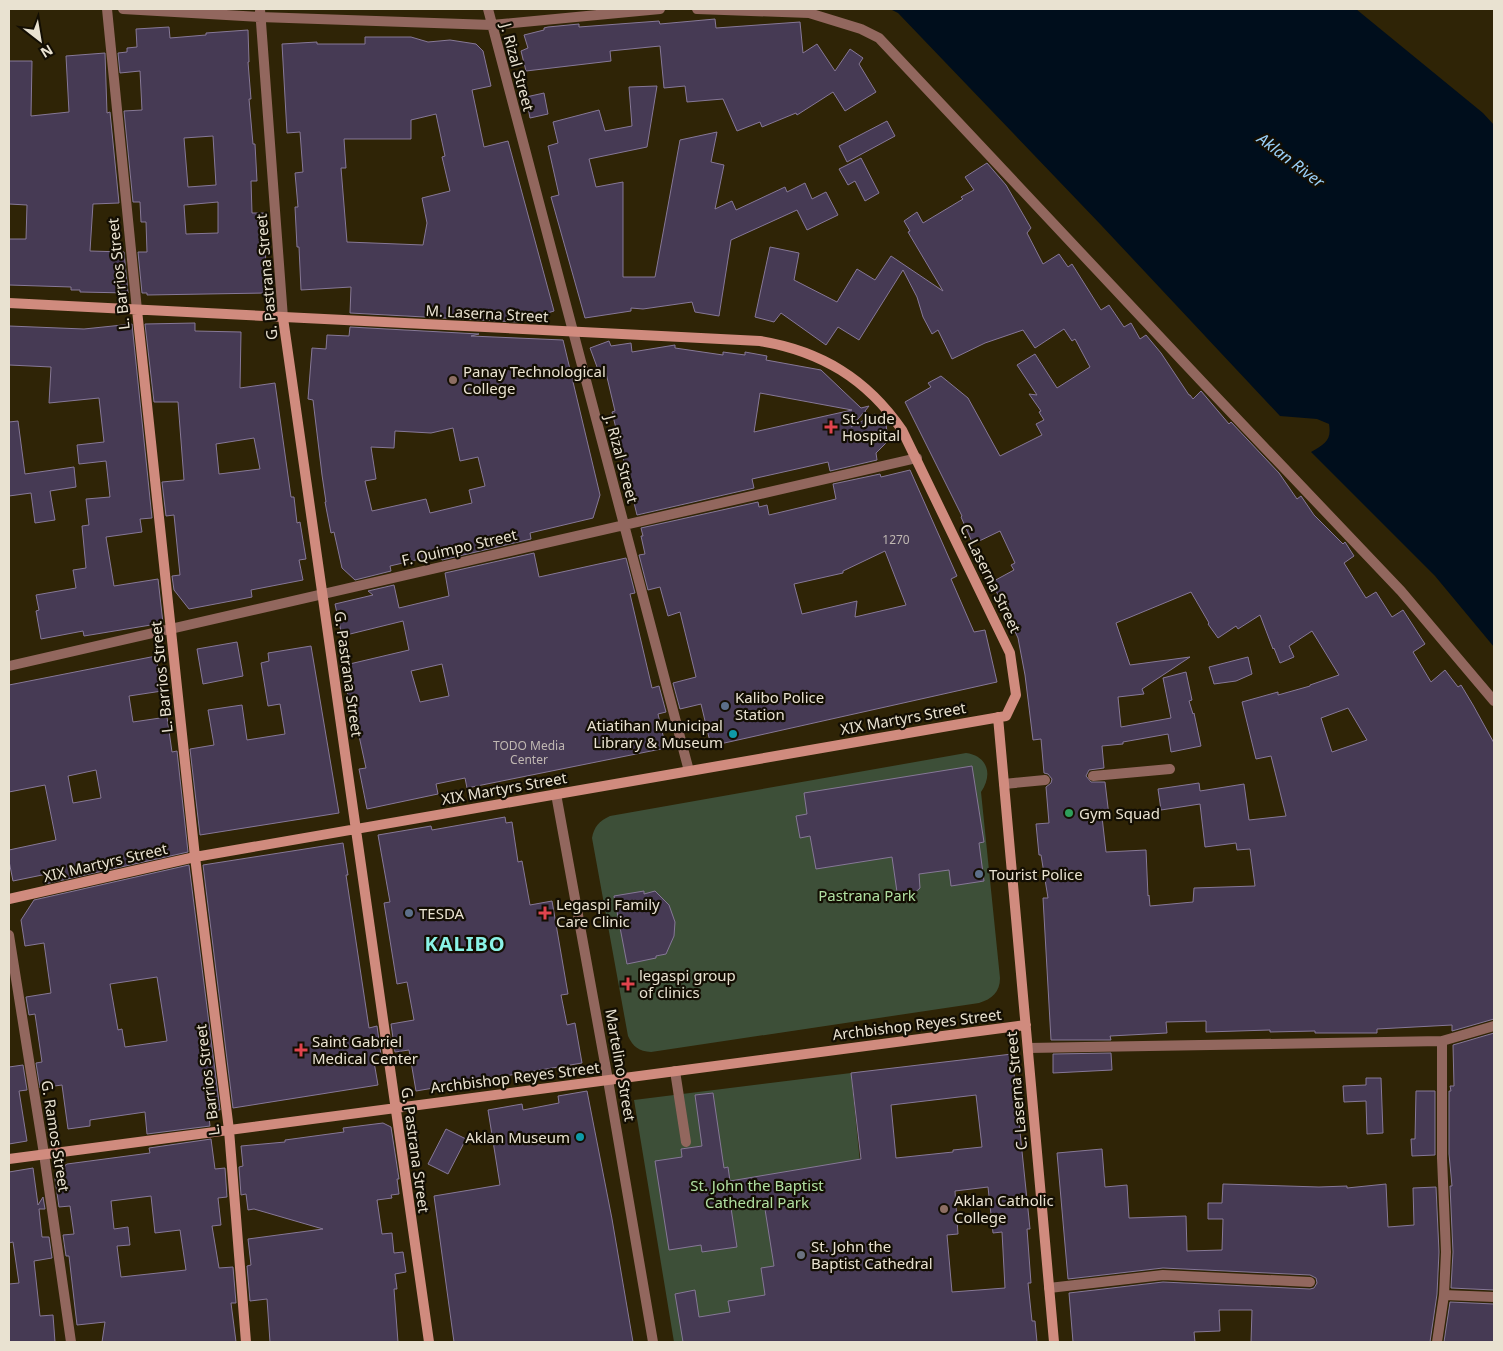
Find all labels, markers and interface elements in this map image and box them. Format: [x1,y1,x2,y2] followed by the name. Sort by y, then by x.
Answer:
[15,15,65,65] north arrow
[496,19,539,114] street label: J. Rizal Street
[37,40,57,63] text: N
[1252,127,1330,193] water label: Aklan River
[250,212,281,341] street label: G. Pastrana Street
[102,217,134,331] street label: L. Barrios Street
[425,300,550,326] street label: M. Laserna Street
[463,361,606,398] place label: Panay Technological College
[447,374,459,386] marker: Panay Technological College
[842,408,900,445] place label: St. Jude Hospital
[600,411,643,506] street label: J. Rizal Street
[824,420,838,434] marker: St. Jude Hospital
[956,520,1026,636] street label: C. Laserna Street
[399,524,519,570] street label: F. Quimpo Street
[882,531,910,548] house number: 1270
[330,610,368,739] street label: G. Pastrana Street
[145,620,177,734] street label: L. Barrios Street
[735,687,824,724] place label: Kalibo Police Station
[839,697,968,739] street label: XIX Martyrs Street
[719,700,731,712] marker: Kalibo Police Station
[587,715,723,752] place label: Atiatihan Municipal Library & Museum
[727,728,739,740] marker: Atiatihan Municipal Library & Museum
[493,737,565,768] house number: TODO Media Center
[440,767,569,809] street label: XIX Martyrs Street
[1079,803,1160,823] place label: Gym Squad
[1063,807,1075,819] marker: Gym Squad
[41,838,170,886] street label: XIX Martyrs Street
[989,864,1083,884] place label: Tourist Police
[973,868,985,880] marker: Tourist Police
[818,885,916,905] park label: Pastrana Park
[556,894,660,931] place label: Legaspi Family Care Clinic
[419,903,465,923] place label: TESDA
[538,906,552,920] marker: Legaspi Family Care Clinic
[403,907,415,919] marker: TESDA
[424,930,506,957] district label: KALIBO
[639,965,736,1002] place label: legaspi group of clinics
[621,977,635,991] marker: legaspi group of clinics
[831,1004,1003,1044] street label: Archbishop Reyes Street
[601,1007,641,1123] street label: Martelino Street
[190,1022,224,1137] street label: L. Barrios Street
[1001,1030,1031,1151] street label: C. Laserna Street
[312,1031,418,1068] place label: Saint Gabriel Medical Center
[294,1043,308,1057] marker: Saint Gabriel Medical Center
[429,1057,601,1097] street label: Archbishop Reyes Street
[37,1079,75,1194] street label: G. Ramos Street
[397,1086,435,1215] street label: G. Pastrana Street
[465,1127,570,1147] place label: Aklan Museum
[574,1131,586,1143] marker: Aklan Museum
[690,1175,824,1212] park label: St. John the Baptist Cathedral Park
[954,1190,1054,1227] place label: Aklan Catholic College
[938,1203,950,1215] marker: Aklan Catholic College
[811,1236,933,1273] place label: St. John the Baptist Cathedral
[795,1249,807,1261] marker: St. John the Baptist Cathedral

